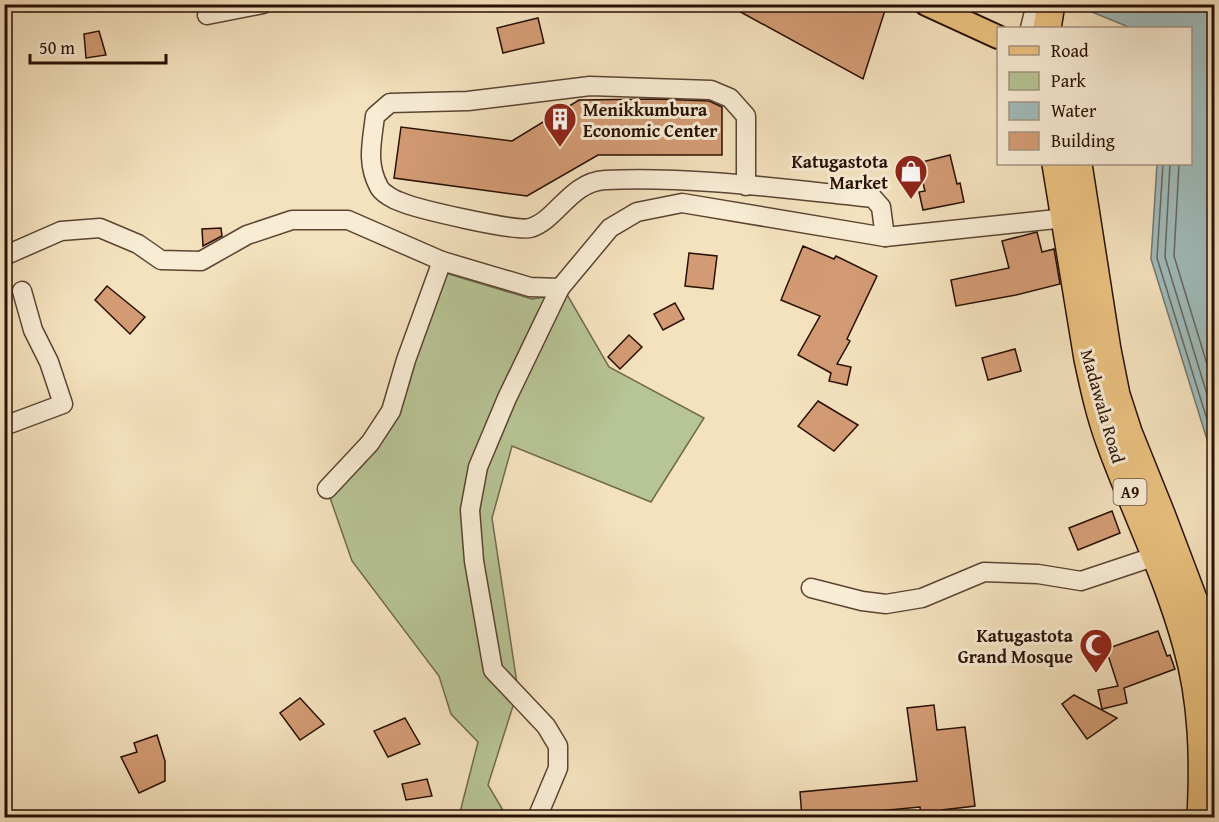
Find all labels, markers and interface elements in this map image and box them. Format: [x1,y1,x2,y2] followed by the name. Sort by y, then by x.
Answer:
[30,27,166,65] scale bar
[997,27,1192,165] legend
[39,34,75,61] text: 50 m
[1051,37,1089,64] text: Road
[1051,67,1087,94] text: Park
[583,96,718,144] place label: Menikkumbura Economic Center
[1051,97,1097,124] text: Water
[542,101,578,148] building icon: Menikkumbura Economic Center
[1051,127,1115,154] text: Building
[791,148,889,196] place label: Katugastota Market
[893,153,929,200] shop icon: Katugastota Market
[1074,346,1132,466] street label: Madawala Road
[1114,479,1146,505] road number: A9
[958,622,1074,670] place label: Katugastota Grand Mosque
[1078,627,1114,674] mosque icon: Katugastota Grand Mosque

